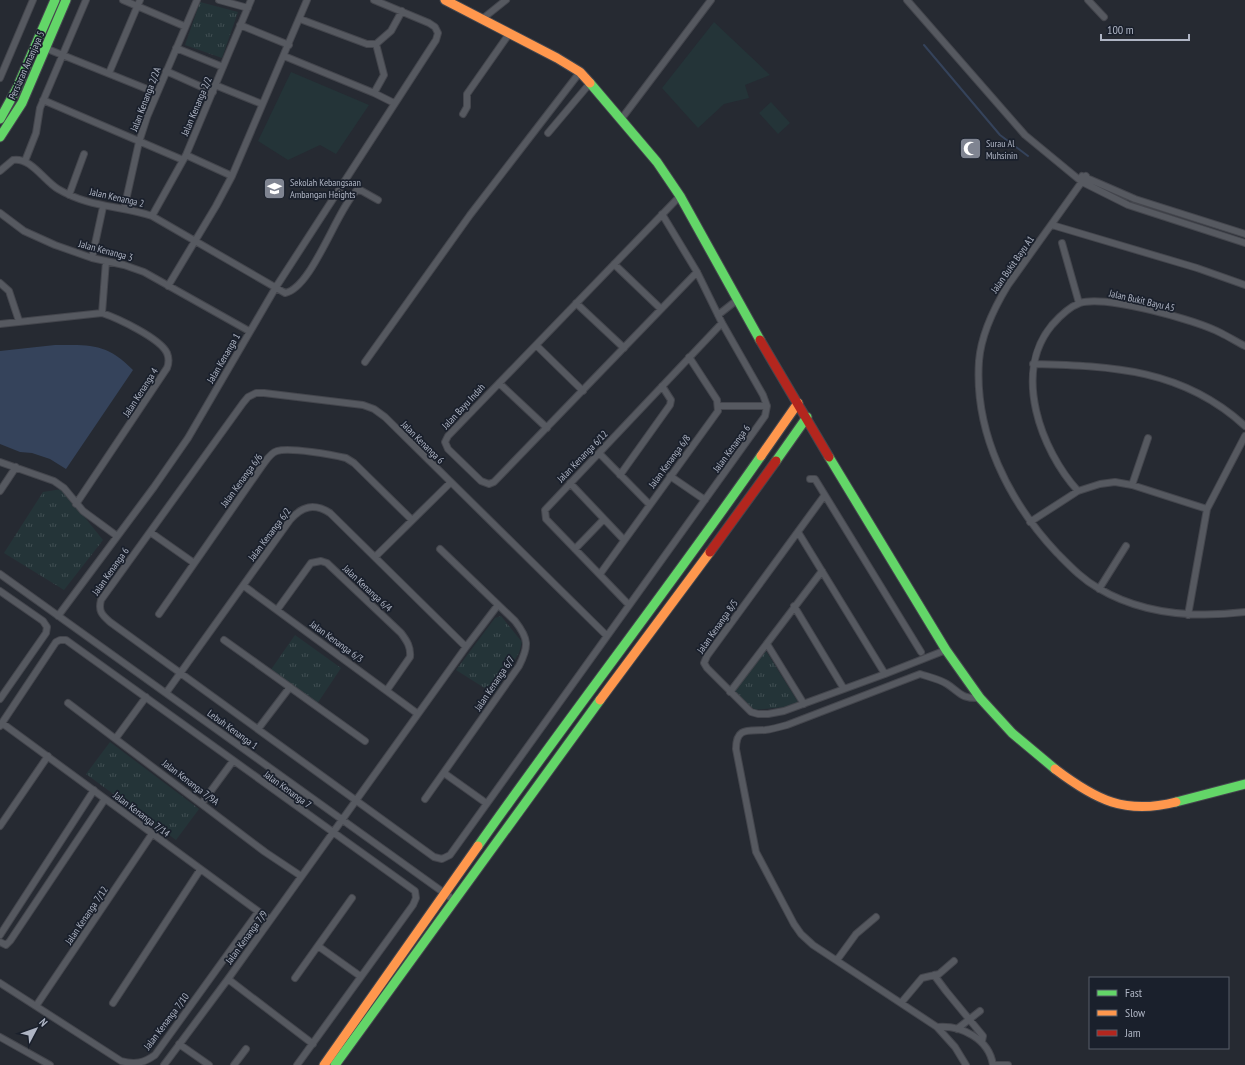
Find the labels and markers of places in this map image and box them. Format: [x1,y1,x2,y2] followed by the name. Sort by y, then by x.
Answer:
[957,136,983,162] mosque icon: Surau Al Muhsinin
[986,137,1018,162] place label: Surau Al Muhsinin
[262,175,288,201] school or university icon: Sekolah Kebangsaan Ambangan Heights
[290,176,361,201] place label: Sekolah Kebangsaan Ambangan Heights

